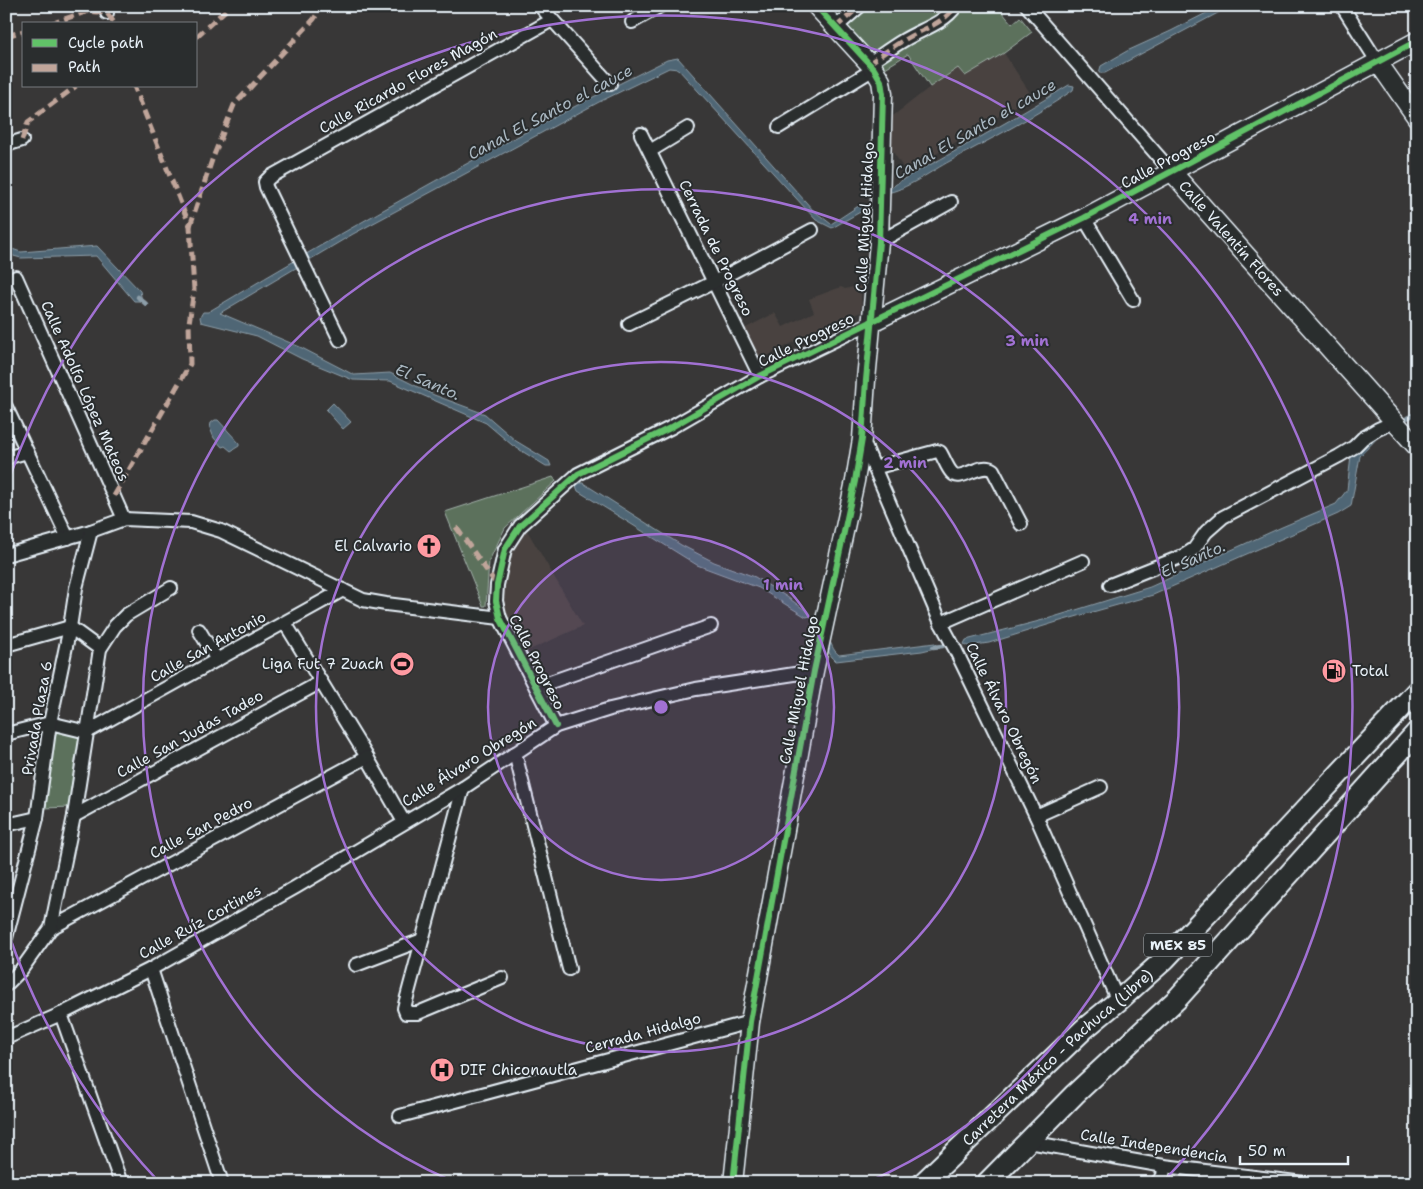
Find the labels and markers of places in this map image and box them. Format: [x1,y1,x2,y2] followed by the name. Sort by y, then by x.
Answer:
[416,533,442,559] church icon: El Calvario
[334,536,412,556] place label: El Calvario
[389,651,415,677] sports icon: Liga Fut 7 Zuach
[262,654,384,674] place label: Liga Fut 7 Zuach
[1321,658,1347,684] fuel station icon: Total
[1352,661,1389,681] place label: Total
[652,698,670,716] centre of rings
[429,1057,455,1083] hospital icon: DIF Chiconautla
[460,1060,578,1080] place label: DIF Chiconautla

